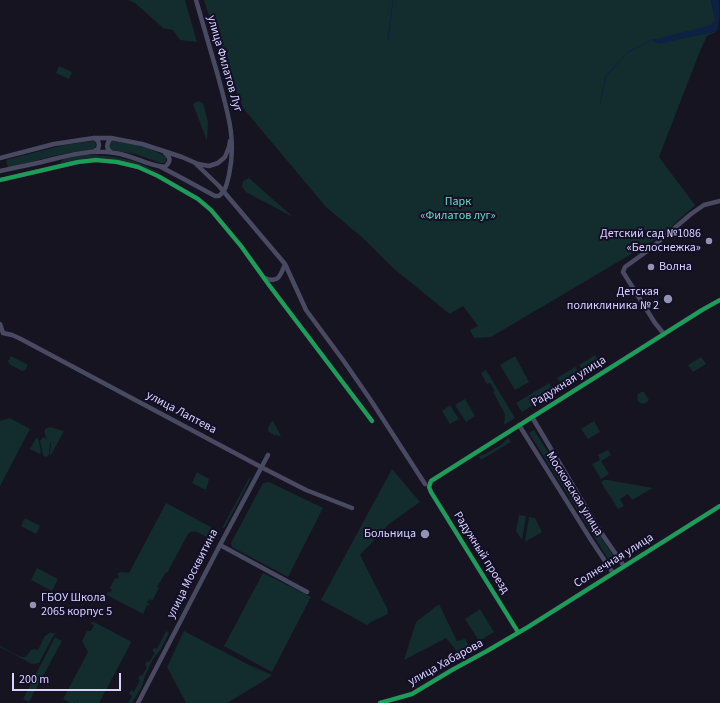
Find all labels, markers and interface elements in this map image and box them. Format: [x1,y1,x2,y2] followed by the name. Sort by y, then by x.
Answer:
[203,14,245,114] street label: улица Филатов Луг
[420,195,496,223] park label: Парк «Филатов луг»
[600,227,701,255] place label: Детский сад №1086 «Белоснежка»
[704,236,714,246] marker: Детский сад №1086 «Белоснежка»
[659,260,692,274] place label: Волна
[646,262,656,272] marker: Волна
[567,285,659,313] place label: Детская поликлиника № 2
[662,293,674,305] marker: Детская поликлиника № 2
[529,353,609,411] street label: Радужная улица
[143,388,219,438] street label: улица Лаптева
[542,449,606,539] street label: Московская улица
[450,509,512,597] street label: Радужный проезд
[164,527,222,621] street label: улица Москвитина
[364,527,416,541] place label: Больница
[419,528,431,540] marker: Больница
[571,531,657,591] street label: Солнечная улица
[41,591,112,619] place label: ГБОУ Школа 2065 корпус 5
[28,600,38,610] marker: ГБОУ Школа 2065 корпус 5
[406,636,486,690] street label: улица Хабарова
[14,665,123,691] scale bar
[19,671,49,688] text: 200 m

